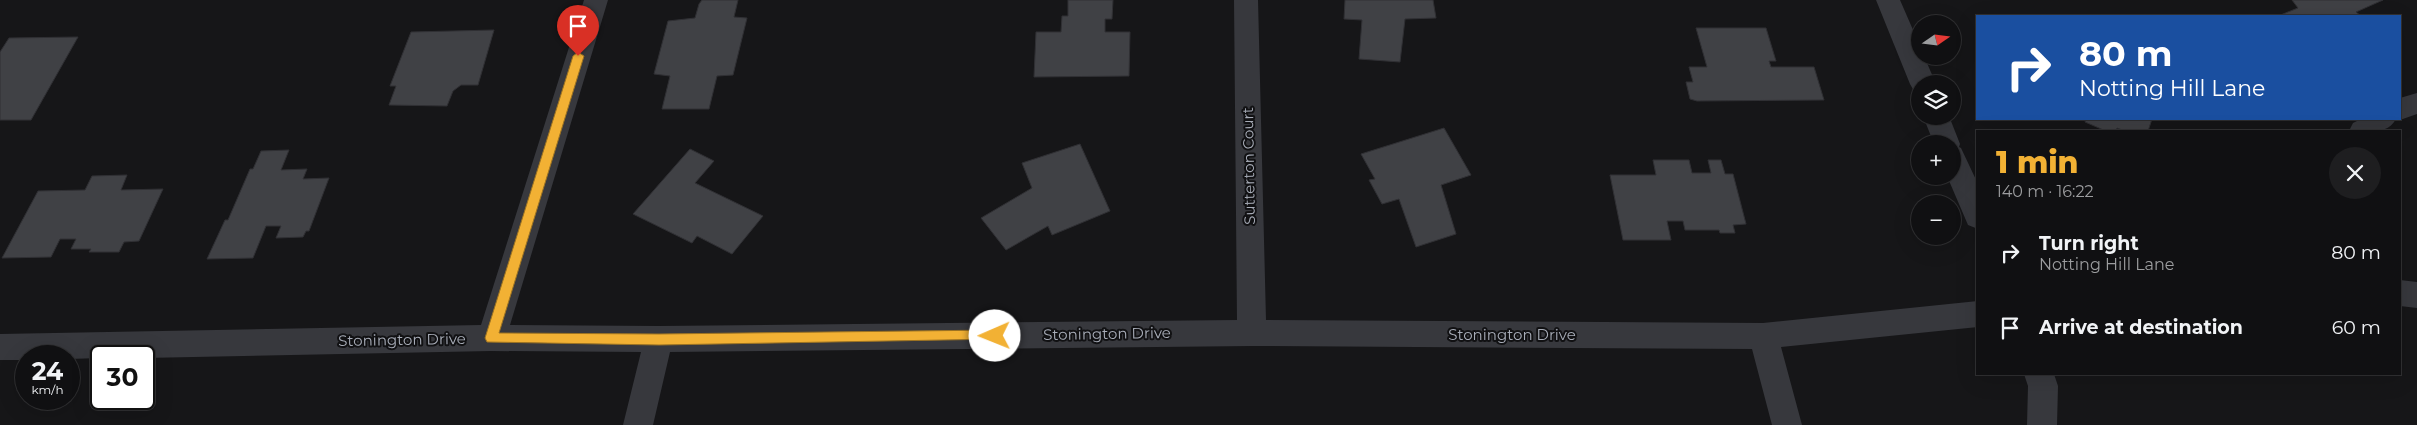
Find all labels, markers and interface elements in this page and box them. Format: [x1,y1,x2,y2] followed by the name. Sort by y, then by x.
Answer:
[557,5,599,56] pin
[564,12,592,40] icon: arrive
[1911,15,1961,65] north arrow
[1911,15,1961,245] map controls
[2079,32,2173,75] text: 80 m
[1996,35,2061,100] icon: right
[1911,75,1961,125] button: layers
[2079,75,2265,102] text: Notting Hill Lane
[1238,107,1259,225] street label: Sutterton Court
[1911,135,1961,185] button: +
[1996,144,2079,181] text: 1 min
[2329,147,2381,199] button: close
[1996,182,2094,201] text: 140 m · 16:22
[1911,195,1961,245] button: −
[2039,232,2139,255] text: Turn right
[1996,239,2024,267] icon: right
[2331,241,2381,264] text: 80 m
[2039,255,2175,274] text: Notting Hill Lane
[968,309,1020,361] position arrow
[1996,314,2024,342] icon: arrive
[2039,316,2243,339] text: Arrive at destination
[2332,316,2381,339] text: 60 m
[1043,323,1171,344] street label: Stonington Drive
[1448,325,1576,344] street label: Stonington Drive
[338,329,466,350] street label: Stonington Drive
[90,345,155,410] speed limit sign: 30
[32,356,63,386] text: 24
[31,382,64,397] text: km/h

